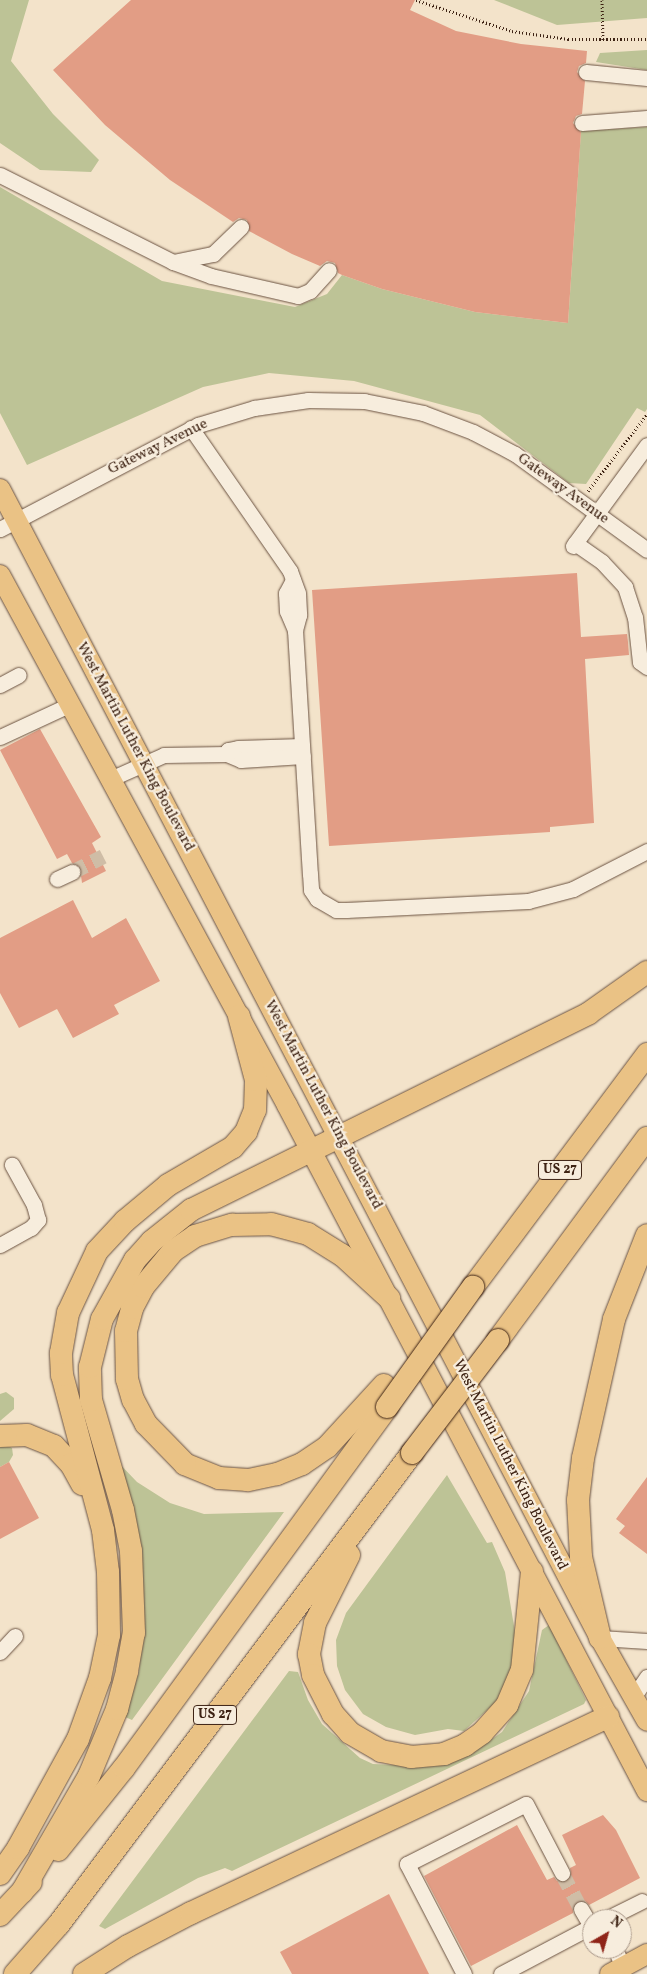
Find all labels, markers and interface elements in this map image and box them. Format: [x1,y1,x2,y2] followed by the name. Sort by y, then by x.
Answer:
[105,415,211,479] street label: Gateway Avenue
[514,450,612,528] street label: Gateway Avenue
[72,639,198,855] street label: West Martin Luther King Boulevard
[260,997,386,1213] street label: West Martin Luther King Boulevard
[538,1158,582,1182] road number: US 27
[449,1357,571,1573] street label: West Martin Luther King Boulevard
[192,1704,238,1726] road number: US 27
[582,1909,632,1959] north arrow
[606,1912,626,1933] text: N

